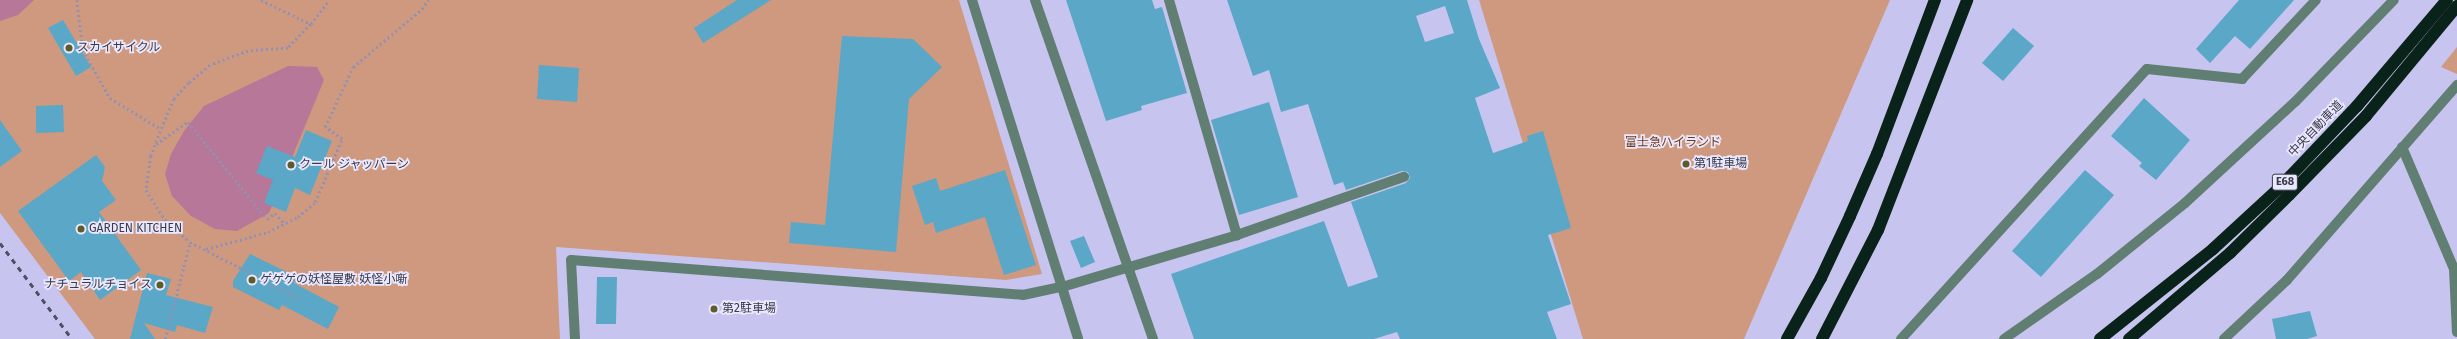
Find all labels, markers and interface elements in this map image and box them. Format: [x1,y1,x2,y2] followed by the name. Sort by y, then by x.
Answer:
[77,41,161,55] place label: スカイサイクル
[64,43,74,53] marker: スカイサイクル
[2286,98,2346,160] street label: 中央自動車道
[1625,136,1721,150] park label: 富士急ハイランド
[1694,157,1747,171] place label: 第1駐車場
[299,158,410,172] place label: クール ジャッパーン
[1681,159,1691,169] marker: 第1駐車場
[286,160,296,170] marker: クール ジャッパーン
[2271,173,2299,191] road number: E68
[89,222,182,236] place label: GARDEN KITCHEN
[76,224,86,234] marker: GARDEN KITCHEN
[260,273,407,287] place label: ゲゲゲの妖怪屋敷 妖怪小噺
[247,275,257,285] marker: ゲゲゲの妖怪屋敷 妖怪小噺
[44,278,152,292] place label: ナチュラルチョイス
[155,280,165,290] marker: ナチュラルチョイス
[722,302,776,316] place label: 第2駐車場
[709,304,719,314] marker: 第2駐車場

